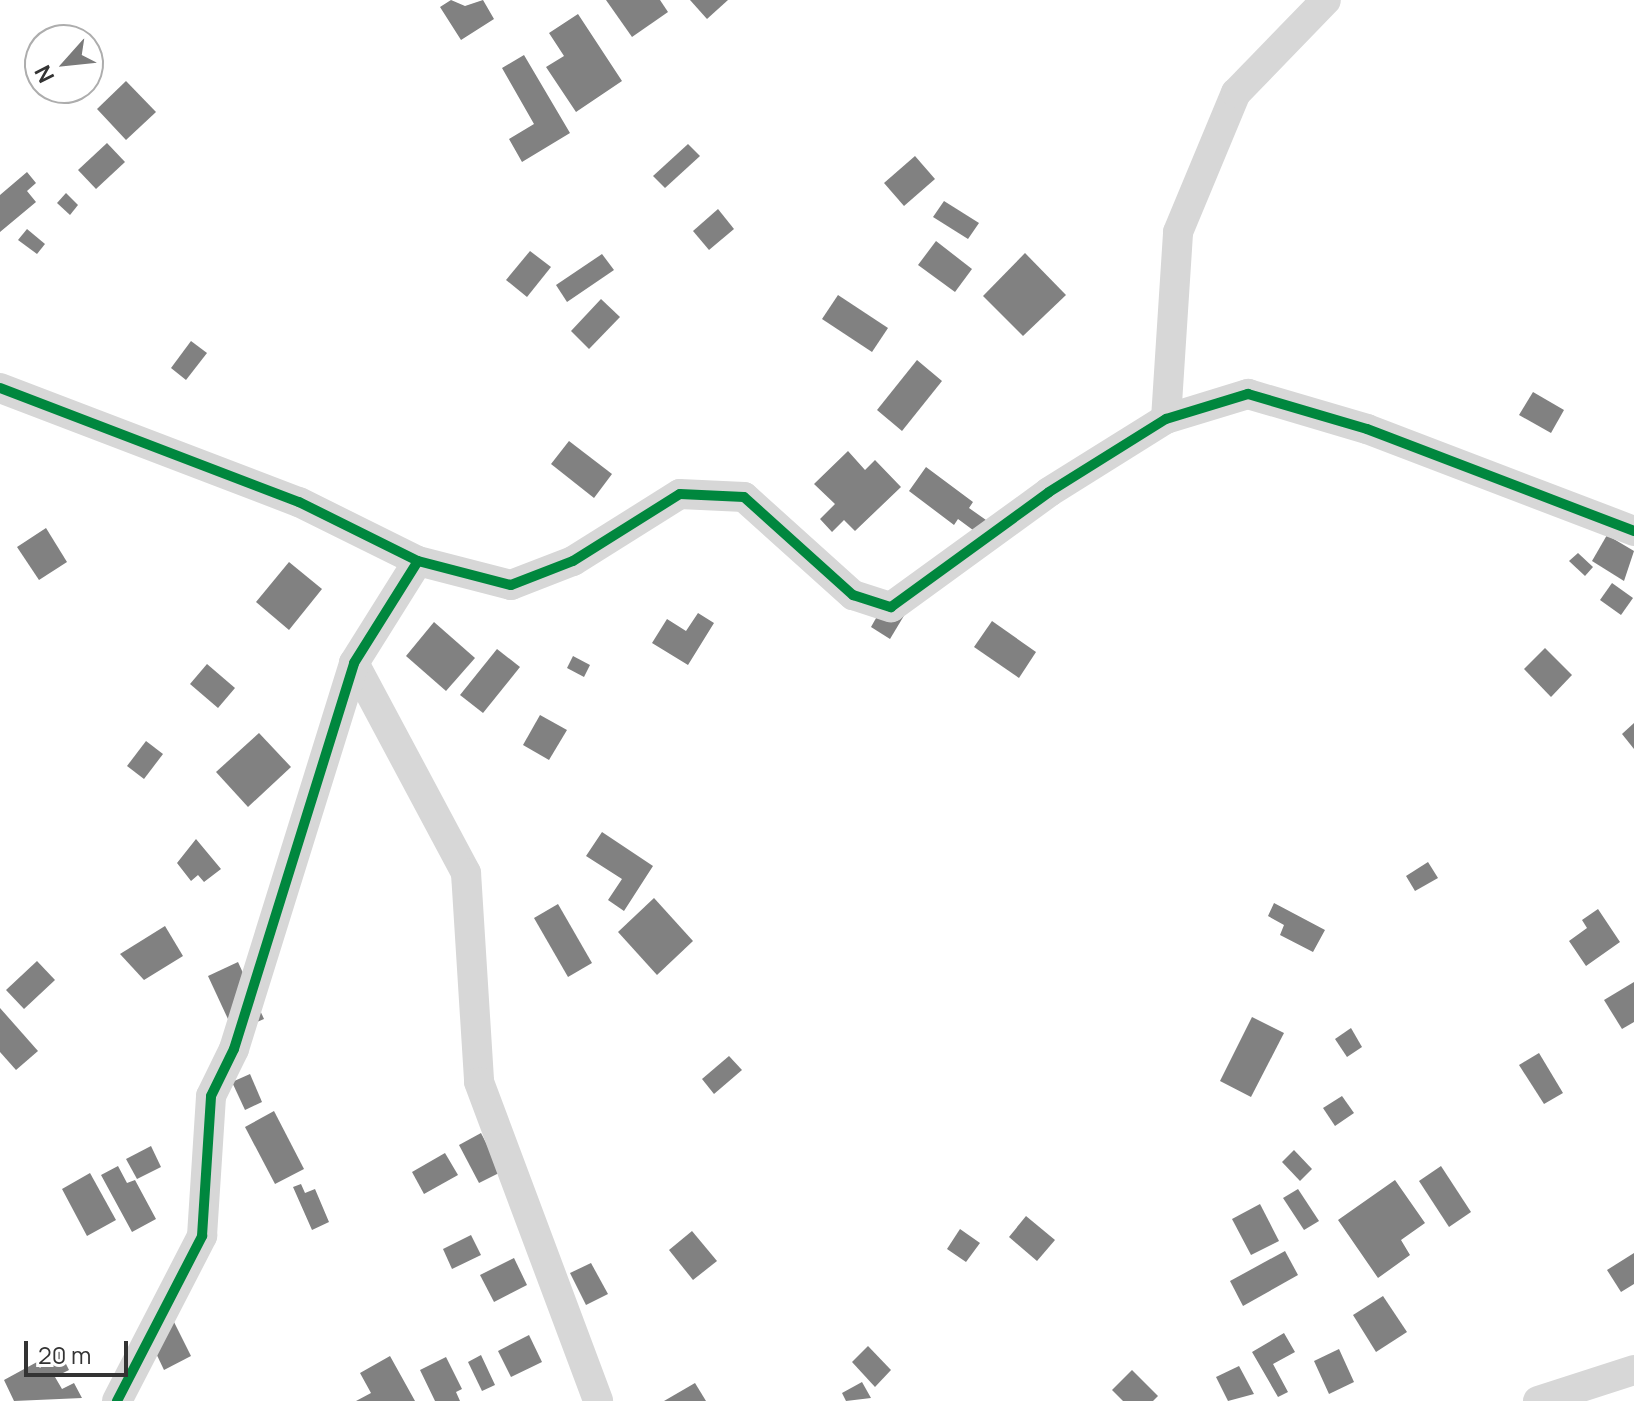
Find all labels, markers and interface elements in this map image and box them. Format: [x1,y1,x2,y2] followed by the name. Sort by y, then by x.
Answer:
[24,24,104,104] north arrow
[27,60,61,88] text: N
[28,1325,132,1375] scale bar
[38,1338,91,1371] text: 20 m

